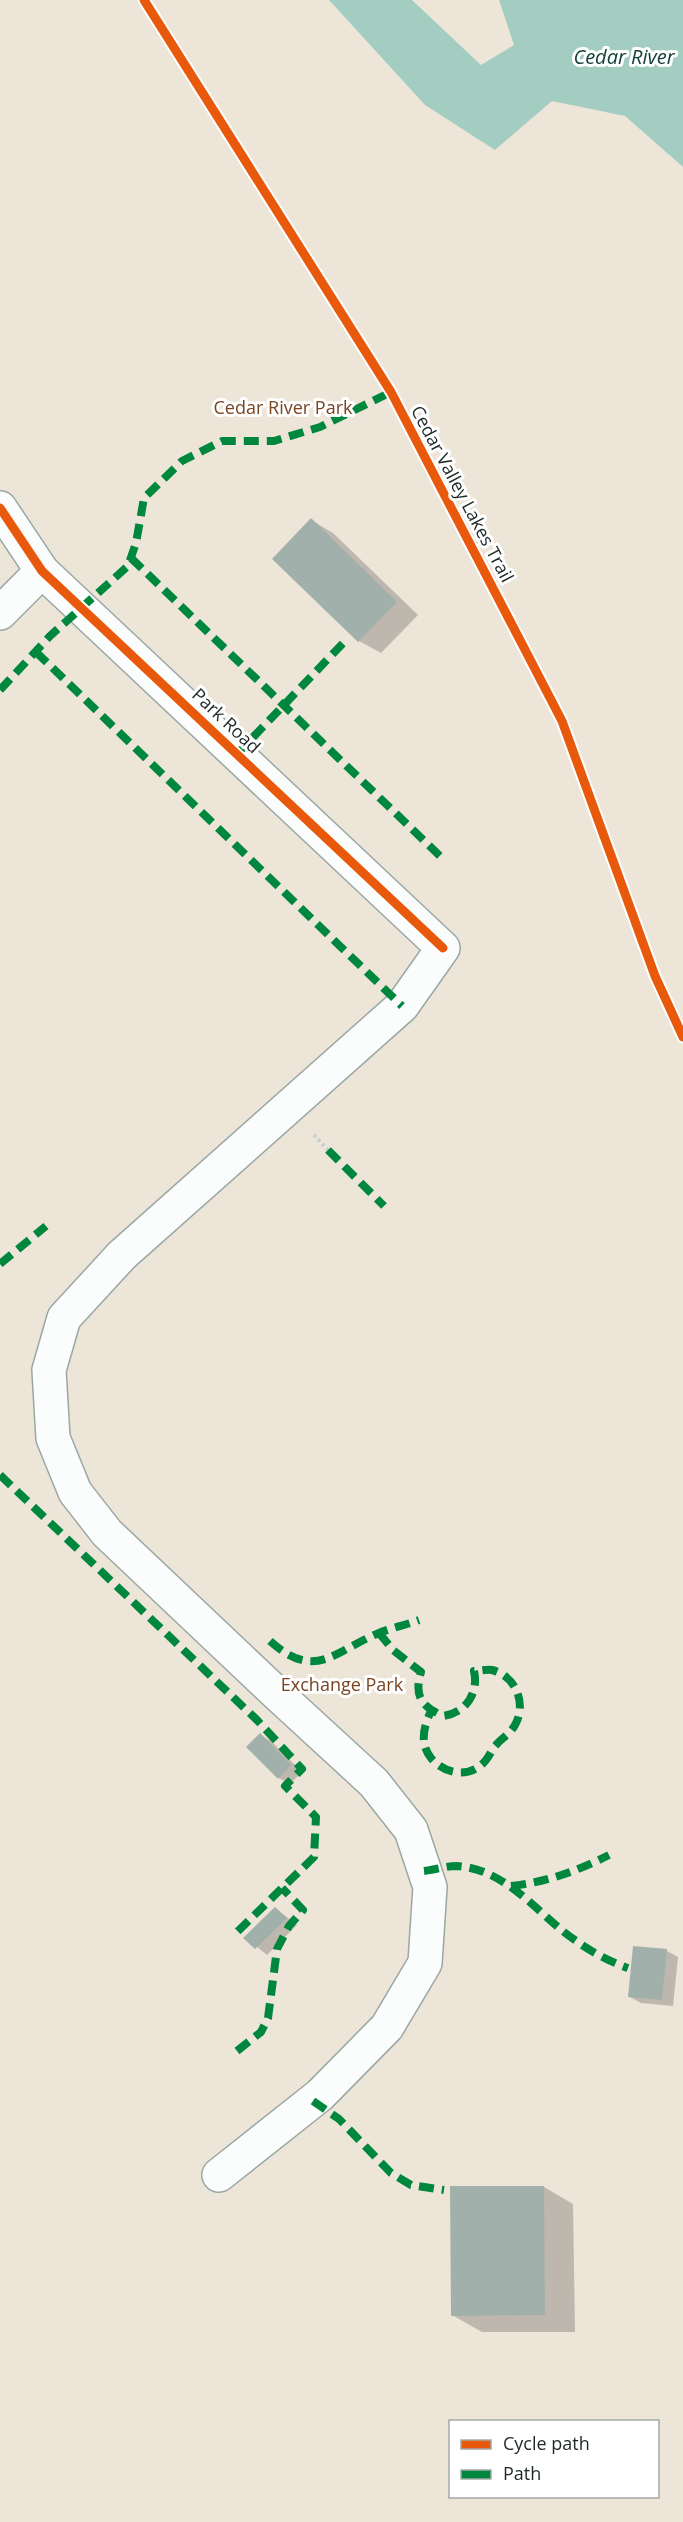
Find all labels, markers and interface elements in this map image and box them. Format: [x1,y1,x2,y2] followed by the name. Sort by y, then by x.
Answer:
[573,43,676,70] water label: Cedar River
[214,395,353,419] park label: Cedar River Park
[406,401,520,586] street label: Cedar Valley Lakes Trail
[187,682,266,758] street label: Park Road
[281,1672,404,1696] park label: Exchange Park
[449,2420,659,2498] legend
[503,2431,590,2455] text: Cycle path
[503,2461,541,2485] text: Path

